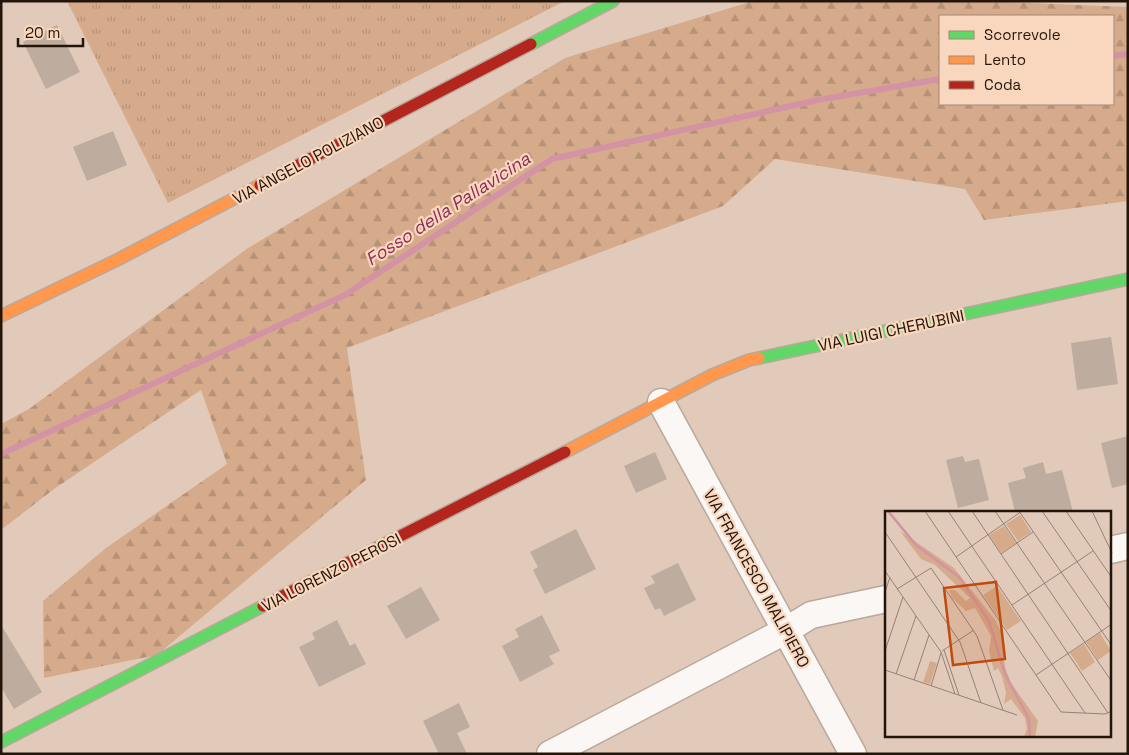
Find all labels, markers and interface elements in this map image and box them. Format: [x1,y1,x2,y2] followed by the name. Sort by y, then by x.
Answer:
[18,15,82,47] scale bar
[939,15,1114,105] legend
[25,23,60,42] text: 20 m
[984,25,1061,44] text: Scorrevole
[984,50,1026,69] text: Lento
[984,75,1022,94] text: Coda
[229,112,388,209] street label: VIA ANGELO POLIZIANO
[361,146,535,270] water label: Fosso della Pallavicina
[816,305,966,356] street label: VIA LUIGI CHERUBINI
[699,485,815,671] street label: VIA FRANCESCO MALIPIERO
[885,511,1112,738] inset map
[258,528,404,617] street label: VIA LORENZO PEROSI

